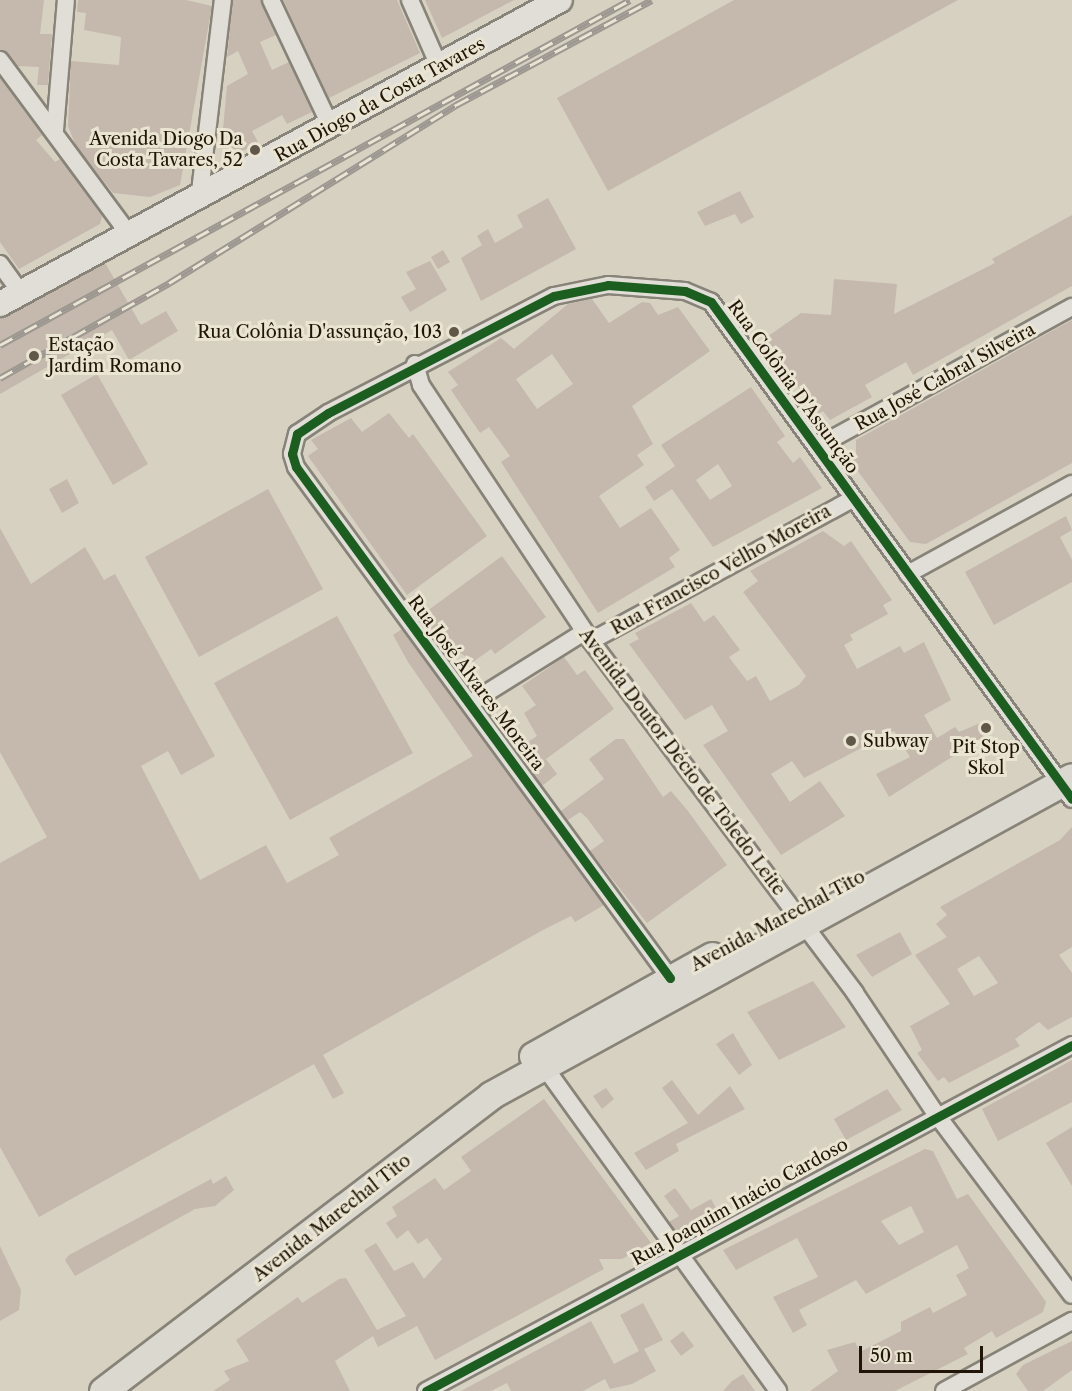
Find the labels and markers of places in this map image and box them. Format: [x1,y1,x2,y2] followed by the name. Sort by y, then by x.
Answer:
[89,129,243,172] place label: Avenida Diogo Da Costa Tavares, 52
[248,143,262,157] marker: Avenida Diogo Da Costa Tavares, 52
[197,321,442,343] place label: Rua Colônia D'assunção, 103
[447,325,461,339] marker: Rua Colônia D'assunção, 103
[48,335,182,378] place label: Estação Jardim Romano
[25,347,43,365] marker: Estação Jardim Romano
[979,721,993,735] marker: Pit Stop Skol
[863,730,929,752] place label: Subway
[844,734,858,748] marker: Subway
[952,737,1020,780] place label: Pit Stop Skol

